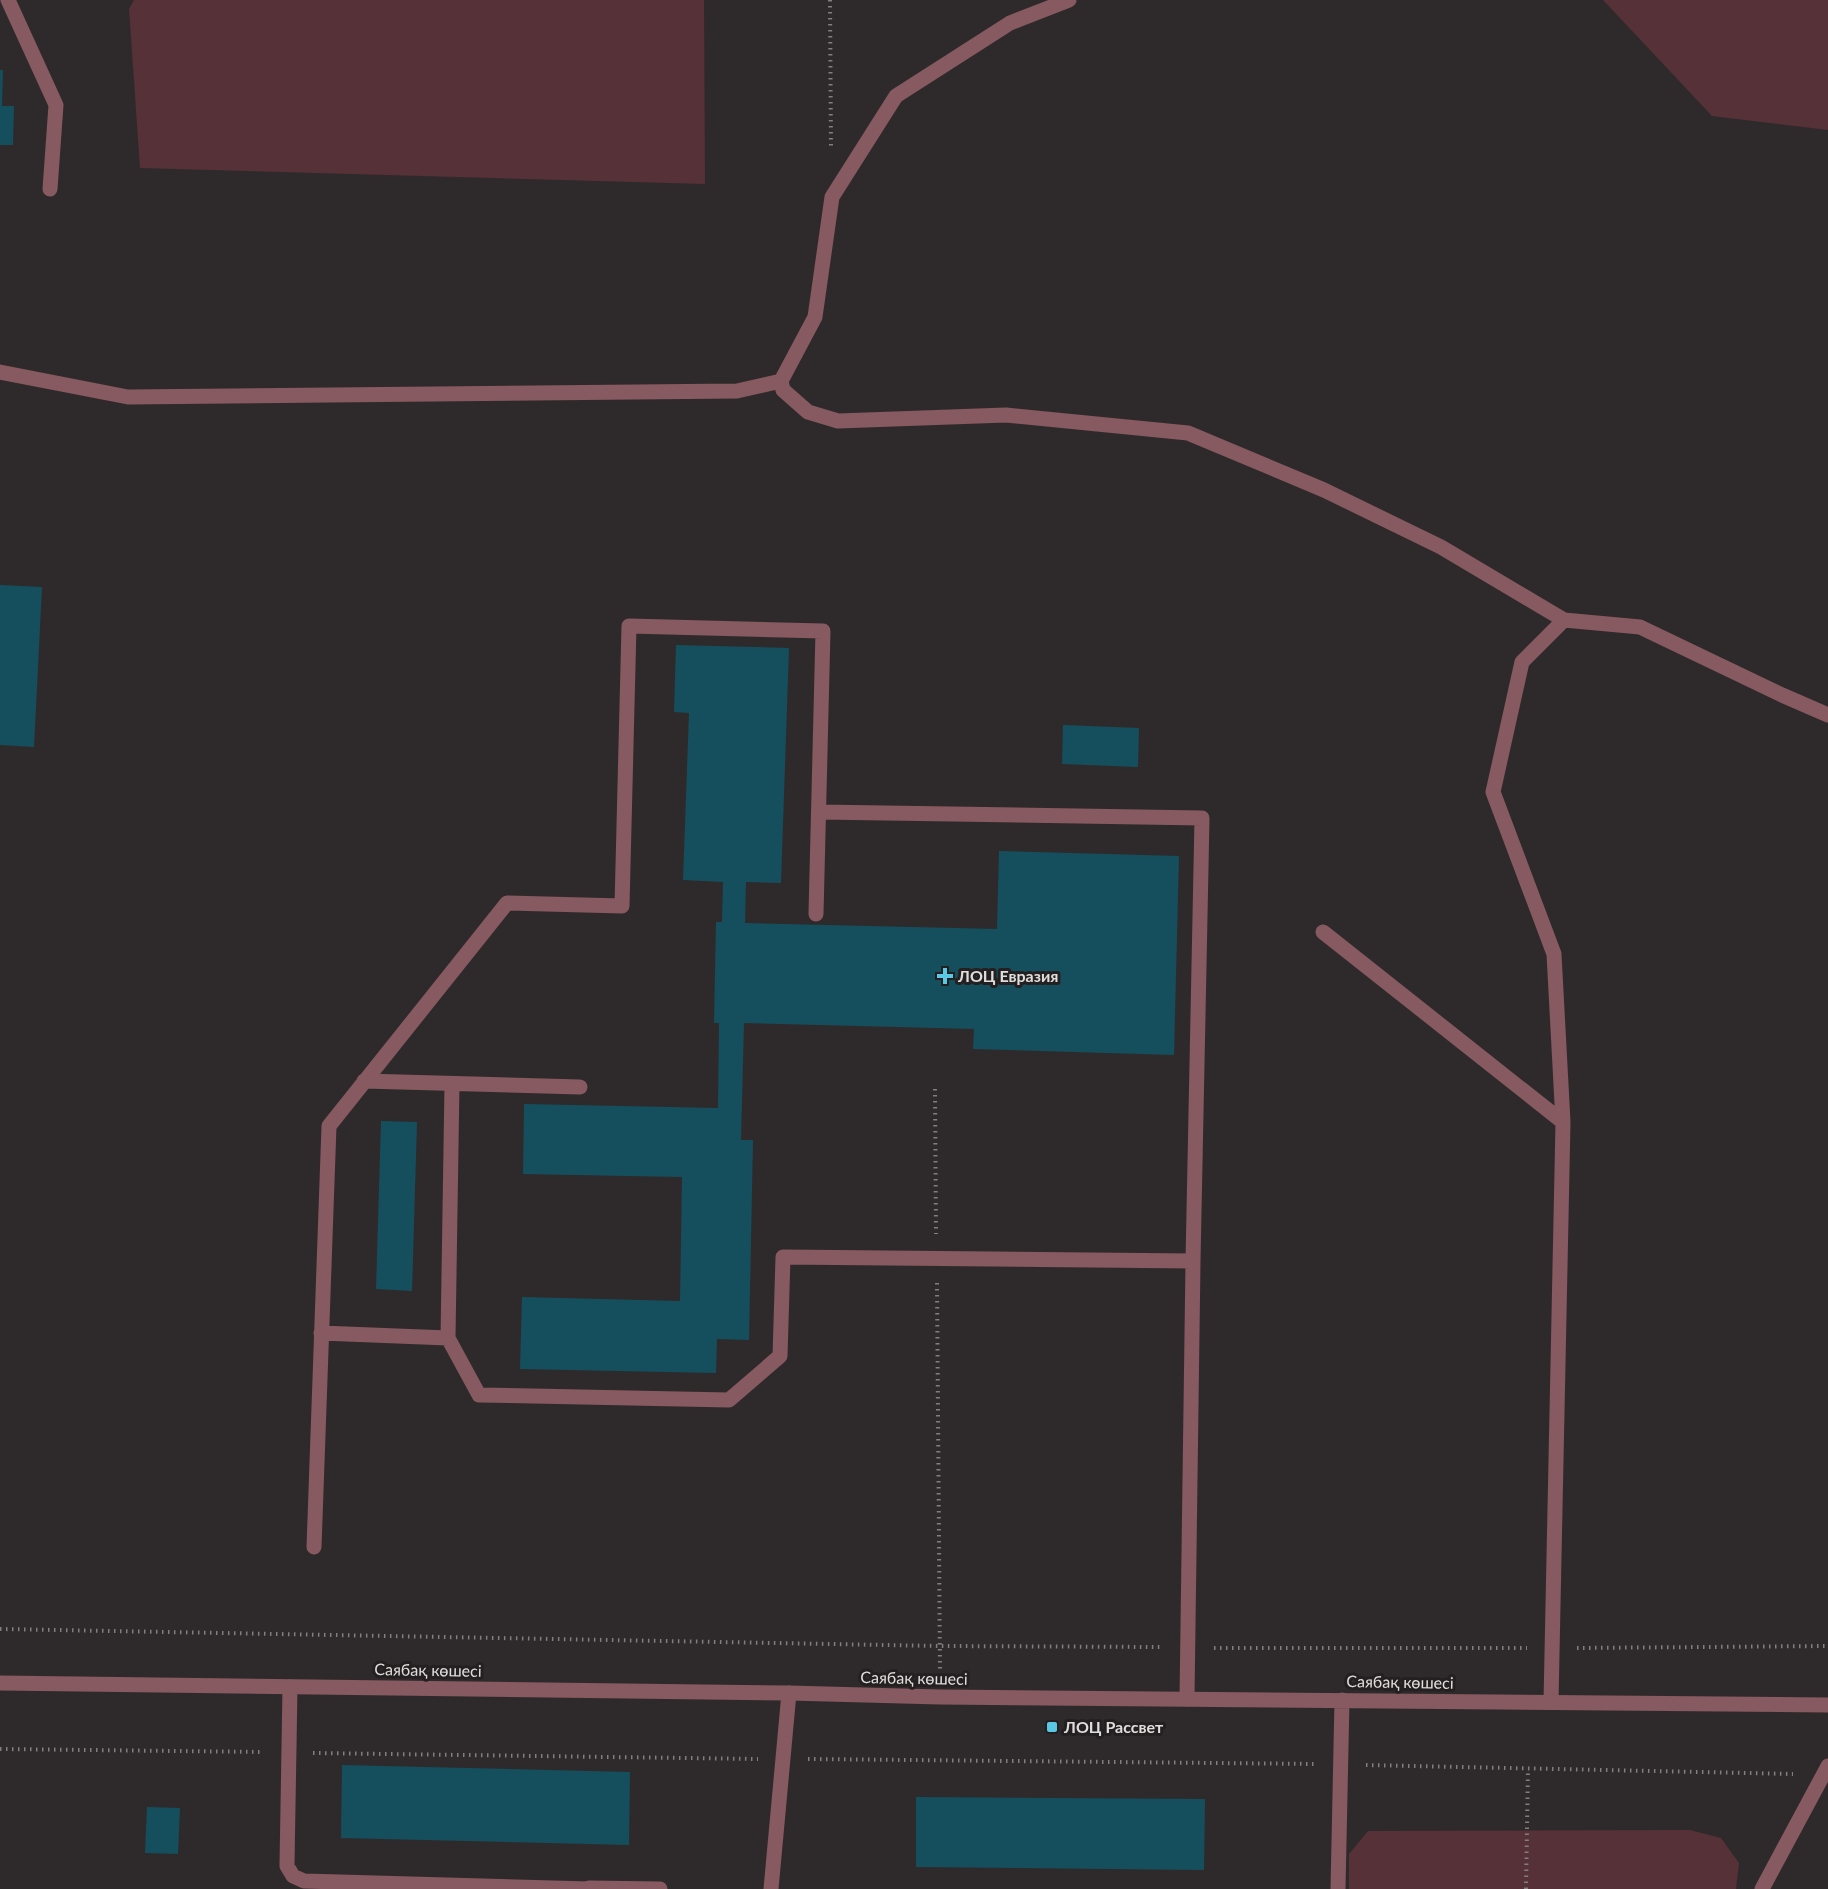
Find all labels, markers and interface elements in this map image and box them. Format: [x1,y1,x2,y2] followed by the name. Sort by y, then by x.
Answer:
[957,966,1058,985] place label: ЛОЦ Евразия
[936,967,954,985] marker: ЛОЦ Евразия
[374,1659,482,1680] street label: Саябақ көшесі
[860,1667,968,1688] street label: Саябақ көшесі
[1346,1671,1454,1692] street label: Саябақ көшесі
[1063,1717,1164,1736] place label: ЛОЦ Рассвет
[1045,1720,1059,1734] marker: ЛОЦ Рассвет

